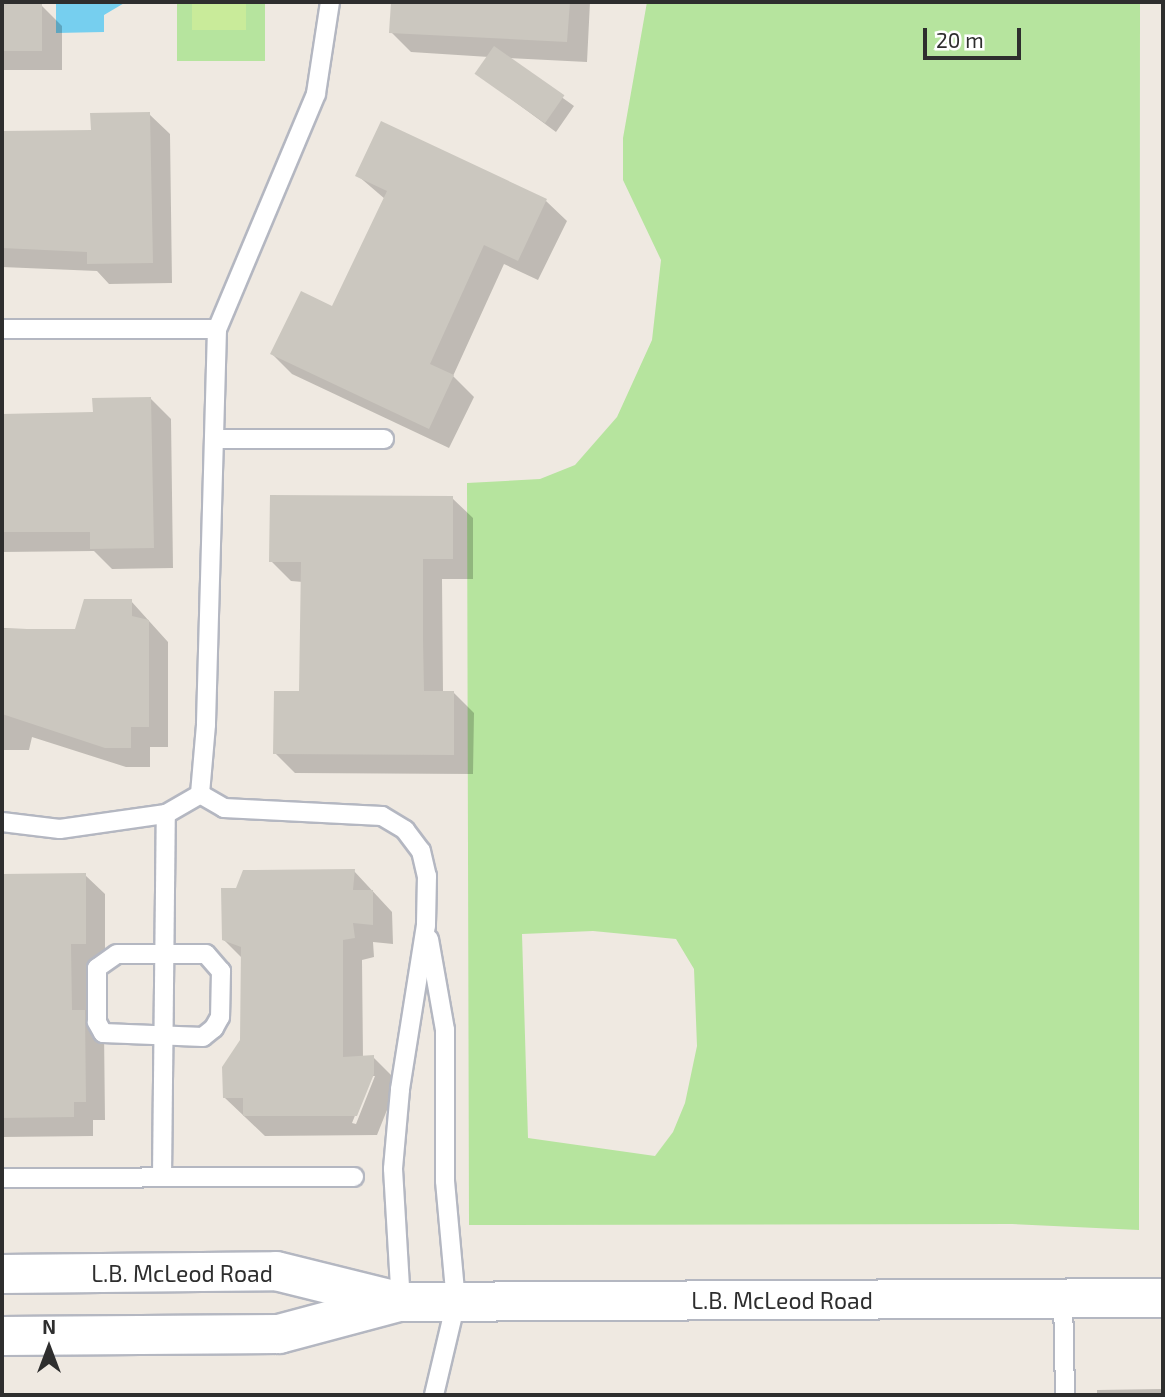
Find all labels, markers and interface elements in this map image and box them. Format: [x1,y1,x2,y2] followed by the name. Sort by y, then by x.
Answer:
[927,14,1025,58] scale bar
[936,27,984,52] text: 20 m
[91,1259,273,1287] street label: L.B. McLeod Road
[691,1286,873,1314] street label: L.B. McLeod Road
[14,1313,84,1383] north arrow
[42,1315,56,1338] text: N

